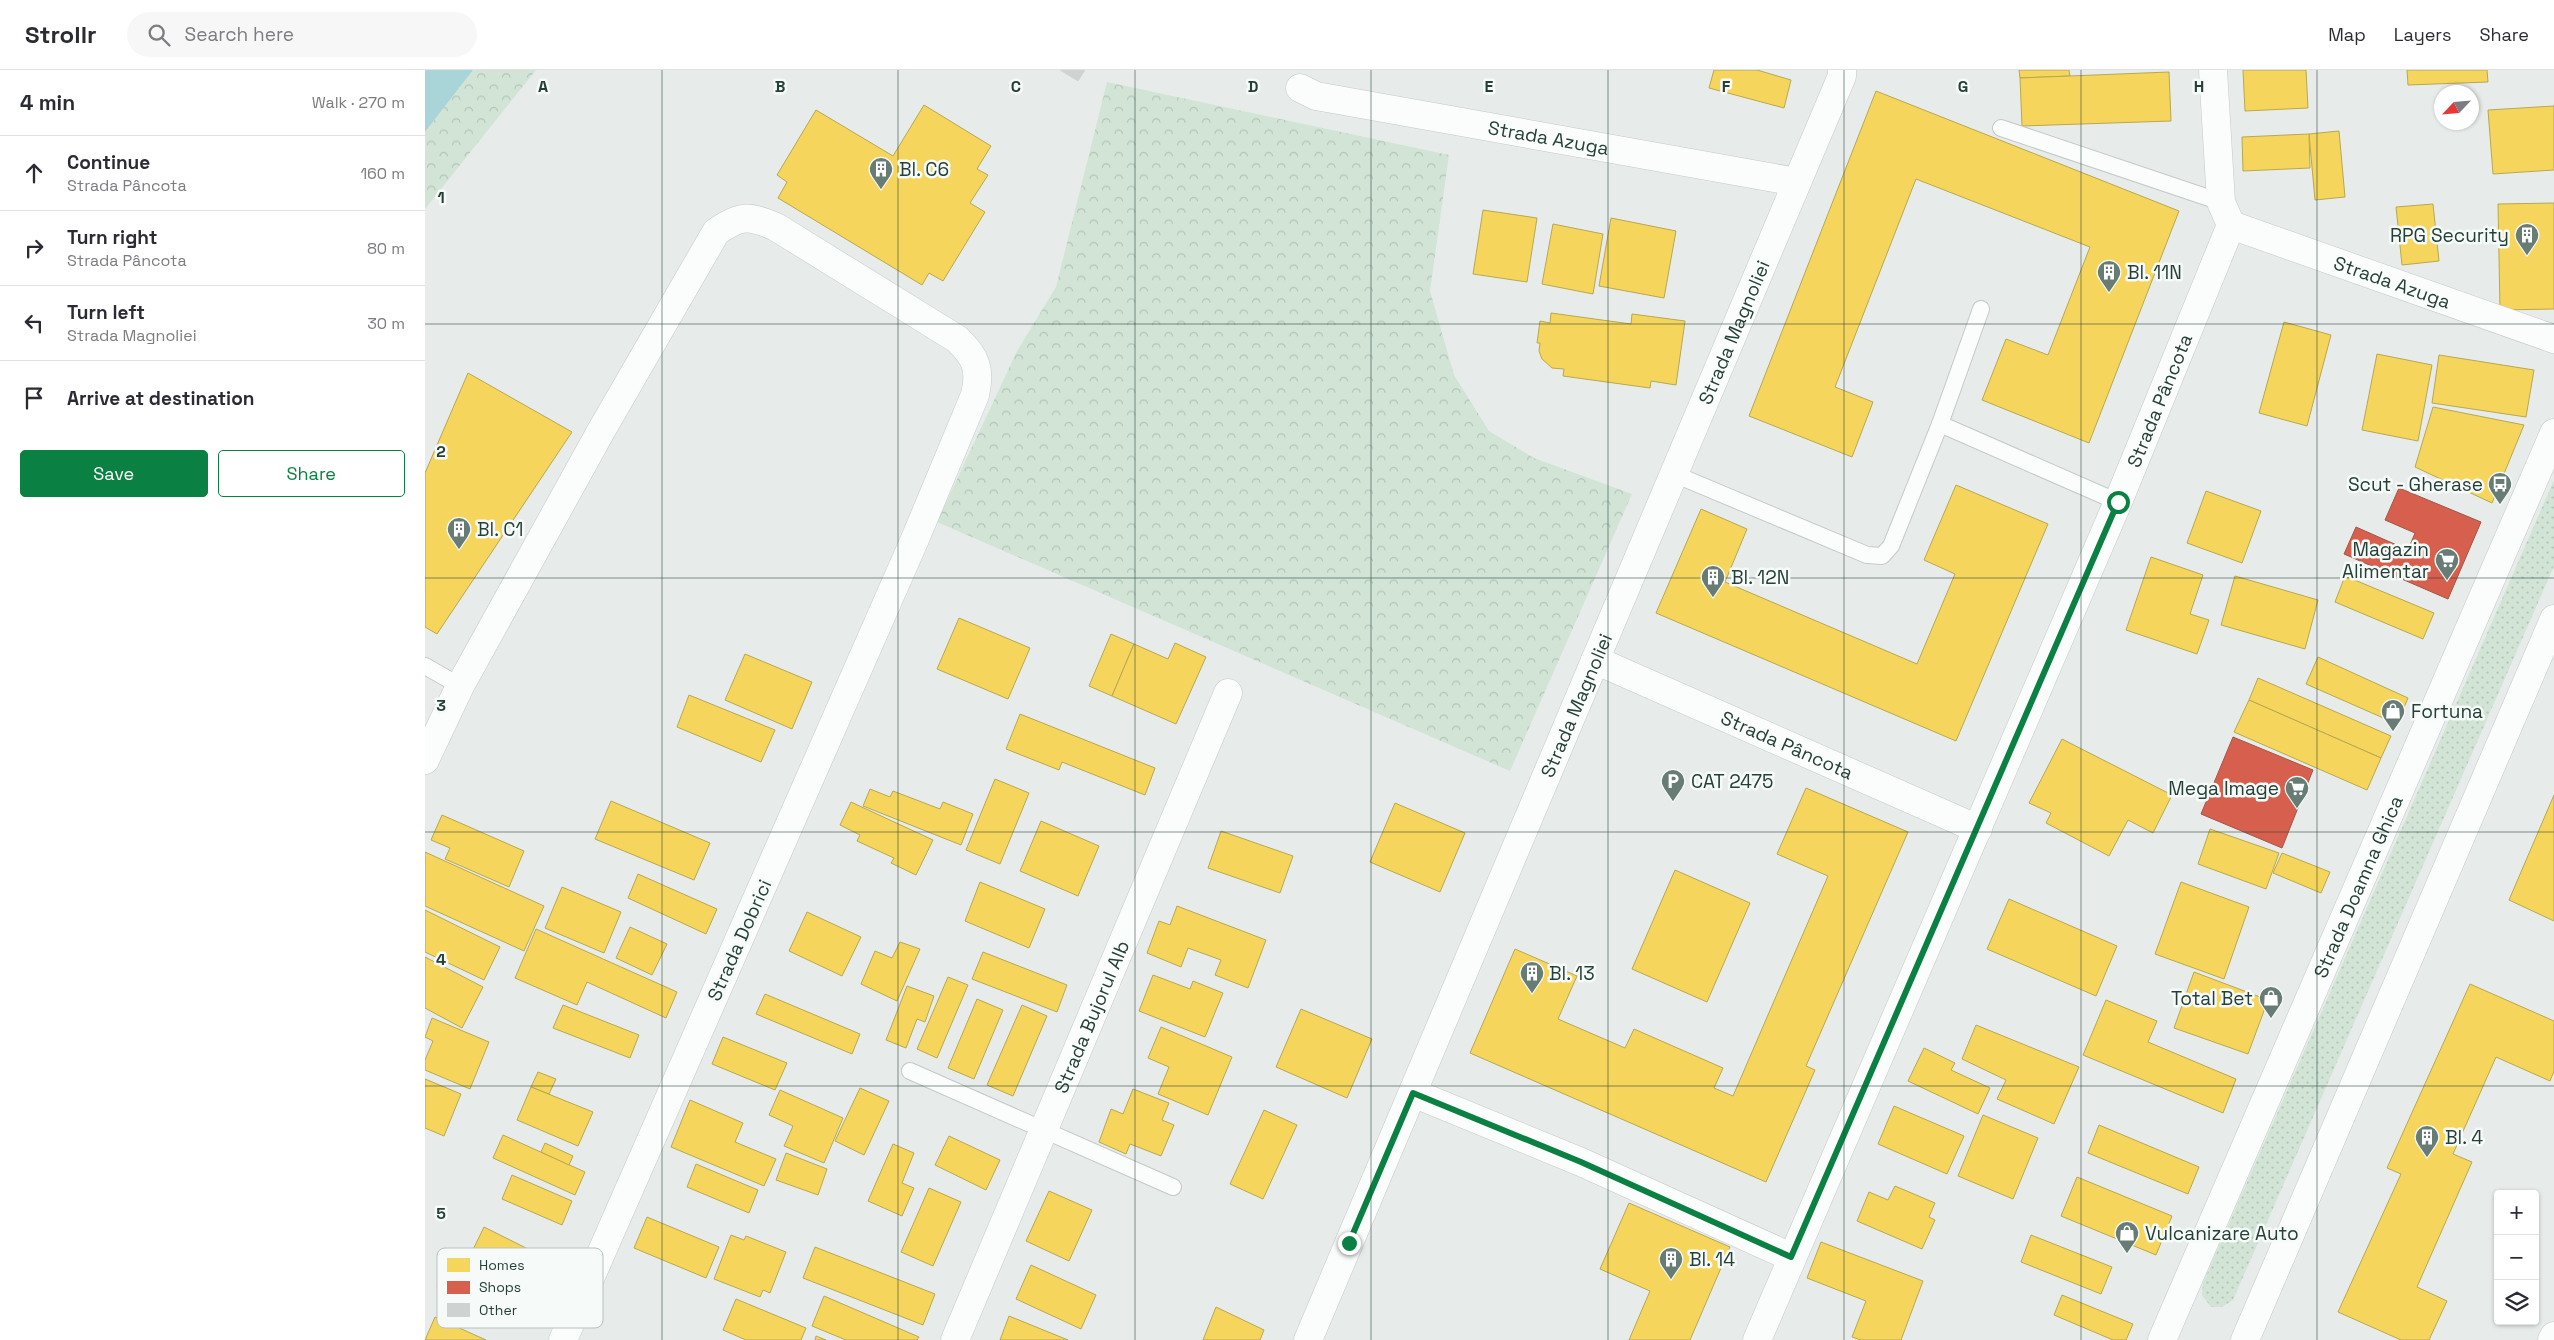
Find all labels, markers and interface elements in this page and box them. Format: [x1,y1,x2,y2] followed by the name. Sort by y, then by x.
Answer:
[127,12,477,57] search box
[25,19,97,50] text: Strollr
[145,21,173,49] icon: search
[185,22,294,47] text: Search here
[2328,23,2366,46] text: Map
[2394,23,2451,46] text: Layers
[2479,23,2529,46] text: Share
[538,76,548,97] text: A
[775,76,785,97] text: B
[1011,76,1021,97] text: C
[1248,76,1258,97] text: D
[1485,76,1494,97] text: E
[1722,76,1731,97] text: F
[1958,76,1968,97] text: G
[2194,76,2204,97] text: H
[2434,85,2479,130] north arrow
[20,89,75,116] text: 4 min
[312,92,405,113] text: Walk · 270 m
[1486,115,1611,161] street label: Strada Azuga
[67,150,150,175] text: Continue
[868,156,894,190] building icon: Bl. C6
[899,157,949,182] place label: Bl. C6
[20,159,48,187] icon: ahead
[360,163,405,184] text: 160 m
[67,175,187,196] text: Strada Pâncota
[437,187,445,208] text: 1
[2514,222,2540,256] building icon: RPG Security
[2390,223,2509,248] place label: RPG Security
[67,225,157,250] text: Turn right
[20,234,48,262] icon: right
[367,238,405,259] text: 80 m
[67,250,187,271] text: Strada Pâncota
[2330,250,2454,315] street label: Strada Azuga
[1693,257,1776,408] street label: Strada Magnoliei
[2096,259,2122,293] building icon: Bl. 11N
[2127,260,2182,285] place label: Bl. 11N
[67,300,145,325] text: Turn left
[20,309,48,337] icon: left
[367,313,405,334] text: 30 m
[67,325,197,346] text: Strada Magnoliei
[2121,330,2198,471] street label: Strada Pâncota
[20,384,48,412] icon: arrive
[67,386,255,411] text: Arrive at destination
[436,441,446,462] text: 2
[20,450,208,497] button: Save
[218,450,405,497] button: Share
[2487,471,2513,505] bus stop icon: Scut - Gherase
[2348,472,2483,497] place label: Scut - Gherase
[2107,491,2130,514] route start
[446,516,472,550] building icon: Bl. C1
[477,517,523,542] place label: Bl. C1
[2342,537,2429,584] place label: Magazin Alimentar
[2434,547,2460,581] supermarket icon: Magazin Alimentar
[1700,564,1726,598] building icon: Bl. 12N
[1731,565,1789,590] place label: Bl. 12N
[1535,630,1618,781] street label: Strada Magnoliei
[436,695,446,716] text: 3
[2380,698,2406,732] shop icon: Fortuna
[2411,699,2483,724] place label: Fortuna
[1717,705,1857,785] street label: Strada Pâncota
[1660,768,1686,802] parking icon: CAT 2475
[1691,769,1773,794] place label: CAT 2475
[2284,775,2310,809] supermarket icon: Mega Image
[2168,776,2279,801] place label: Mega Image
[2308,792,2409,982] street label: Strada Doamna Ghica
[702,876,777,1005] street label: Strada Dobrici
[1049,937,1135,1097] street label: Strada Bujorul Alb
[436,949,446,970] text: 4
[1519,960,1545,994] building icon: Bl. 13
[1549,961,1595,986] place label: Bl. 13
[2258,985,2284,1019] shop icon: Total Bet
[2171,986,2253,1011] place label: Total Bet
[2414,1124,2440,1158] building icon: Bl. 4
[2445,1125,2483,1150] place label: Bl. 4
[2494,1190,2539,1325] map controls
[2494,1190,2539,1235] button: +
[436,1203,446,1224] text: 5
[2114,1220,2140,1254] shop icon: Vulcanizare Auto
[2145,1221,2299,1246] place label: Vulcanizare Auto
[1338,1232,1361,1255] route end
[2494,1235,2539,1280] button: −
[1658,1246,1684,1280] building icon: Bl. 14
[1689,1247,1735,1272] place label: Bl. 14
[437,1248,603,1328] legend
[479,1256,525,1274] text: Homes
[479,1278,521,1296] text: Shops
[2494,1280,2539,1325] button: layers
[479,1301,517,1319] text: Other

